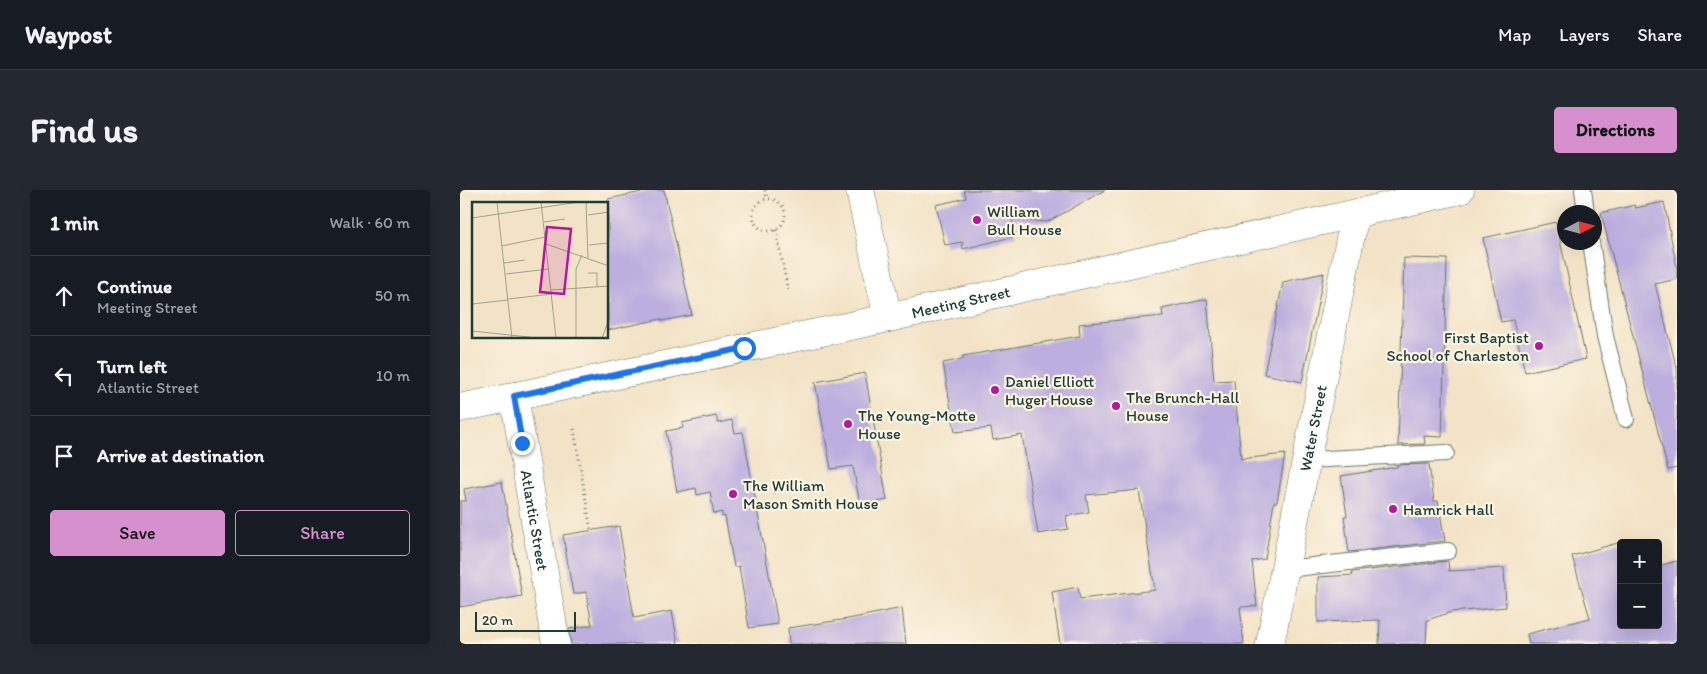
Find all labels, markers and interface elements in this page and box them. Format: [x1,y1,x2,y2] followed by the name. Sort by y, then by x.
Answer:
[25,20,112,49] text: Waypost
[1498,24,1531,46] text: Map
[1559,24,1609,46] text: Layers
[1637,24,1682,46] text: Share
[1554,107,1677,153] button: Directions
[30,109,138,151] text: Find us
[472,202,609,339] inset map
[987,202,1062,239] place label: William Bull House
[1557,205,1602,250] north arrow
[50,210,99,235] text: 1 min
[329,213,410,232] text: Walk · 60 m
[971,214,983,226] marker: William Bull House
[97,275,172,298] text: Continue
[910,281,1012,322] street label: Meeting Street
[50,282,78,310] icon: ahead
[375,286,410,305] text: 50 m
[97,298,198,317] text: Meeting Street
[1387,328,1529,365] place label: First Baptist School of Charleston
[733,337,756,360] route start
[1533,340,1545,352] marker: First Baptist School of Charleston
[97,355,167,378] text: Turn left
[50,362,78,390] icon: left
[376,366,410,385] text: 10 m
[1005,372,1094,409] place label: Daniel Elliott Huger House
[97,378,199,397] text: Atlantic Street
[1295,383,1330,473] street label: Water Street
[989,384,1001,396] marker: Daniel Elliott Huger House
[1126,388,1240,425] place label: The Brunch-Hall House
[1110,400,1122,412] marker: The Brunch-Hall House
[858,406,976,443] place label: The Young-Motte House
[842,418,854,430] marker: The Young-Motte House
[511,432,534,455] route end
[50,442,78,470] icon: arrive
[97,444,264,467] text: Arrive at destination
[517,468,553,572] street label: Atlantic Street
[743,476,879,513] place label: The William Mason Smith House
[727,488,739,500] marker: The William Mason Smith House
[1403,500,1494,519] place label: Hamrick Hall
[1387,503,1399,515] marker: Hamrick Hall
[50,510,225,556] button: Save
[235,510,410,556] button: Share
[1617,539,1662,629] map controls
[1617,539,1662,584] button: +
[1617,584,1662,629] button: −
[475,609,576,632] scale bar
[482,612,513,629] text: 20 m

